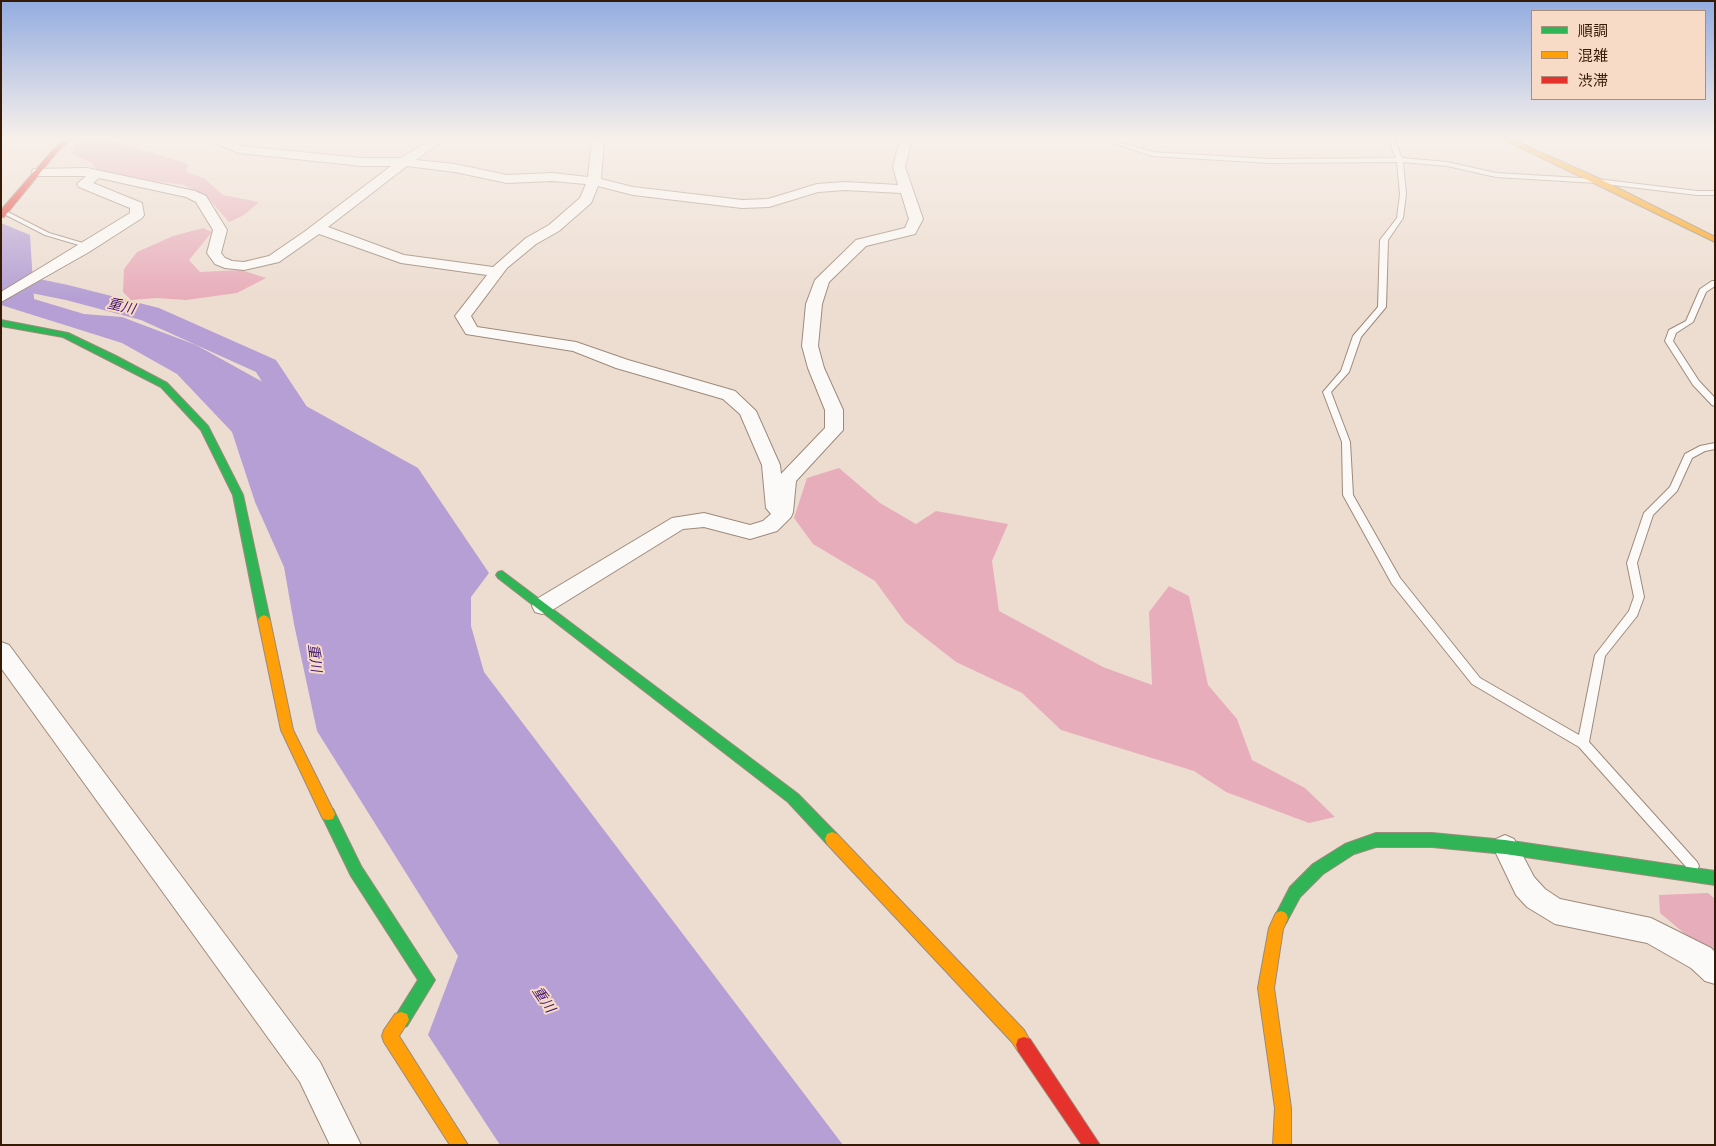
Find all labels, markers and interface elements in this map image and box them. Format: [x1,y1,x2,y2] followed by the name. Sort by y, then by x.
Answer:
[1531,10,1706,100] legend
[1578,20,1608,41] text: 順調
[1578,45,1608,66] text: 混雑
[1578,70,1608,91] text: 渋滞
[105,296,137,318] water label: 重川
[304,643,324,673] water label: 重川
[528,984,558,1016] water label: 重川

